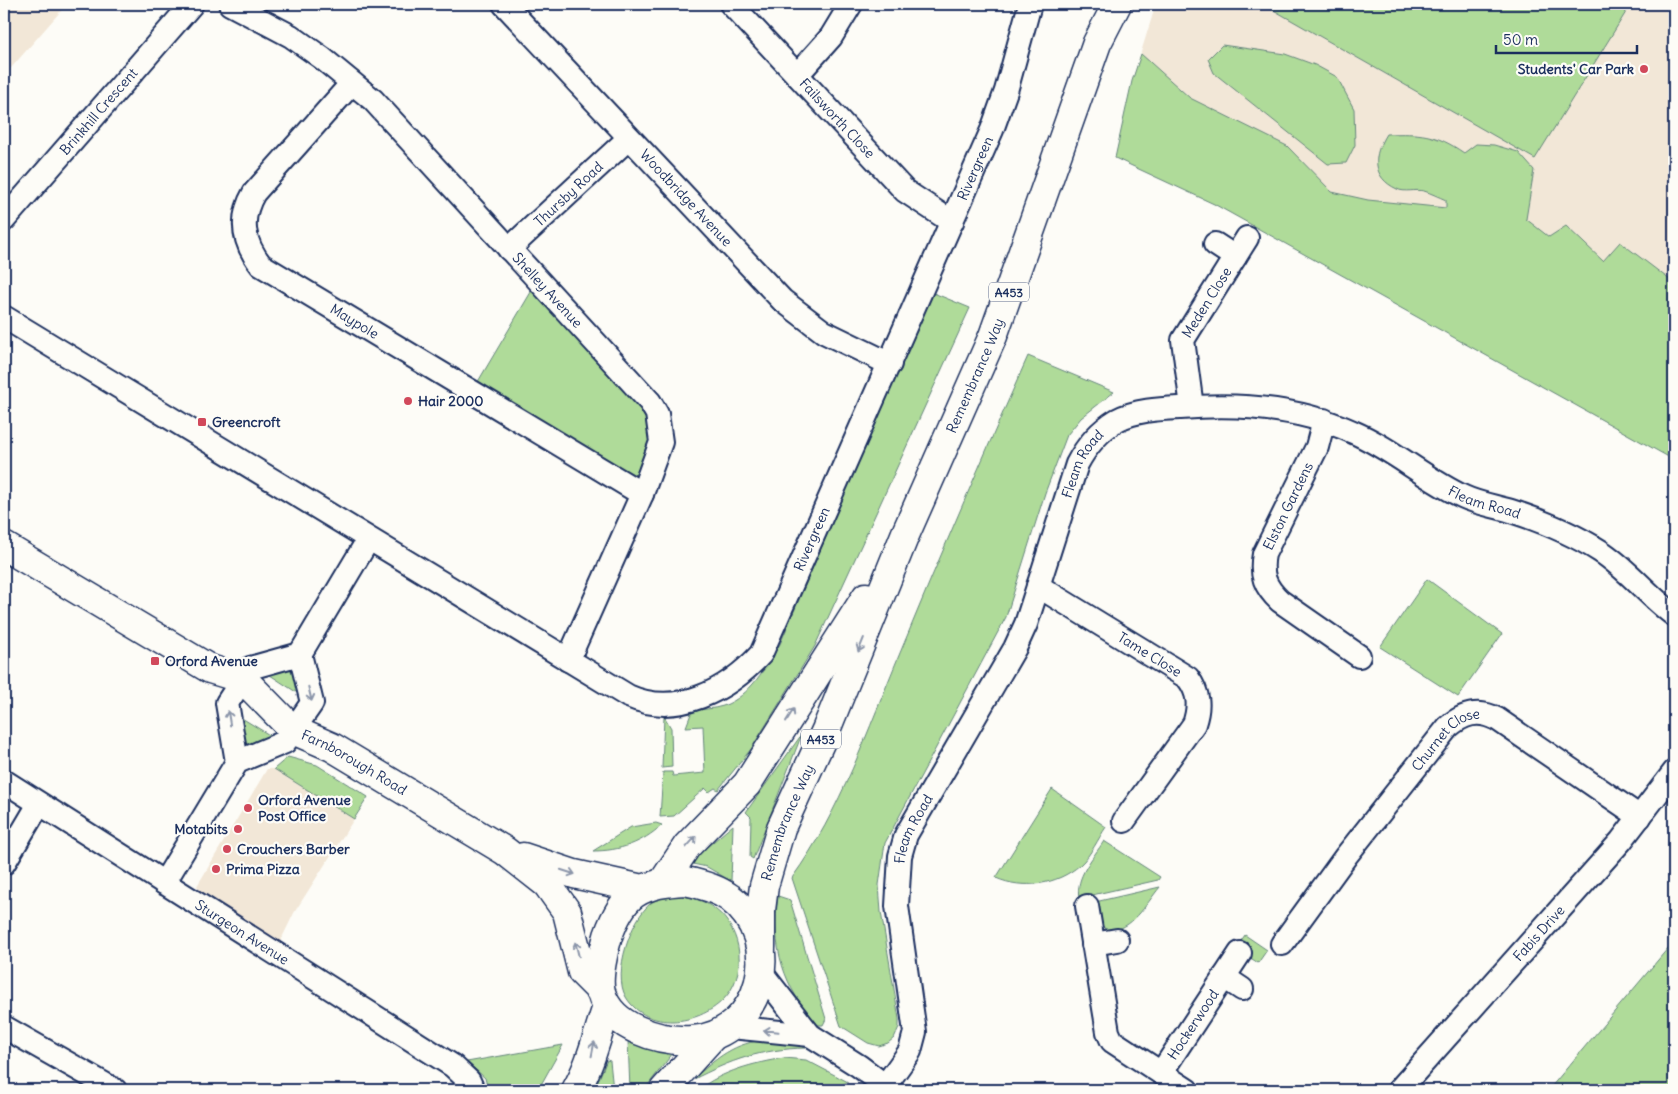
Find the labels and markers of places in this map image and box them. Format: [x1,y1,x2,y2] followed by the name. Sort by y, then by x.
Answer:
[1518,60,1634,78] place label: Students' Car Park
[1638,63,1650,75] marker: Students' Car Park
[418,392,484,410] place label: Hair 2000
[402,395,414,407] marker: Hair 2000
[212,413,281,431] place label: Greencroft
[196,416,208,428] marker: Greencroft
[165,652,258,670] place label: Orford Avenue
[149,655,161,667] marker: Orford Avenue
[258,791,351,825] place label: Orford Avenue Post Office
[242,802,254,814] marker: Orford Avenue Post Office
[174,820,229,838] place label: Motabits
[232,823,244,835] marker: Motabits
[237,840,350,858] place label: Crouchers Barber
[221,843,233,855] marker: Crouchers Barber
[226,860,300,878] place label: Prima Pizza
[210,863,222,875] marker: Prima Pizza

